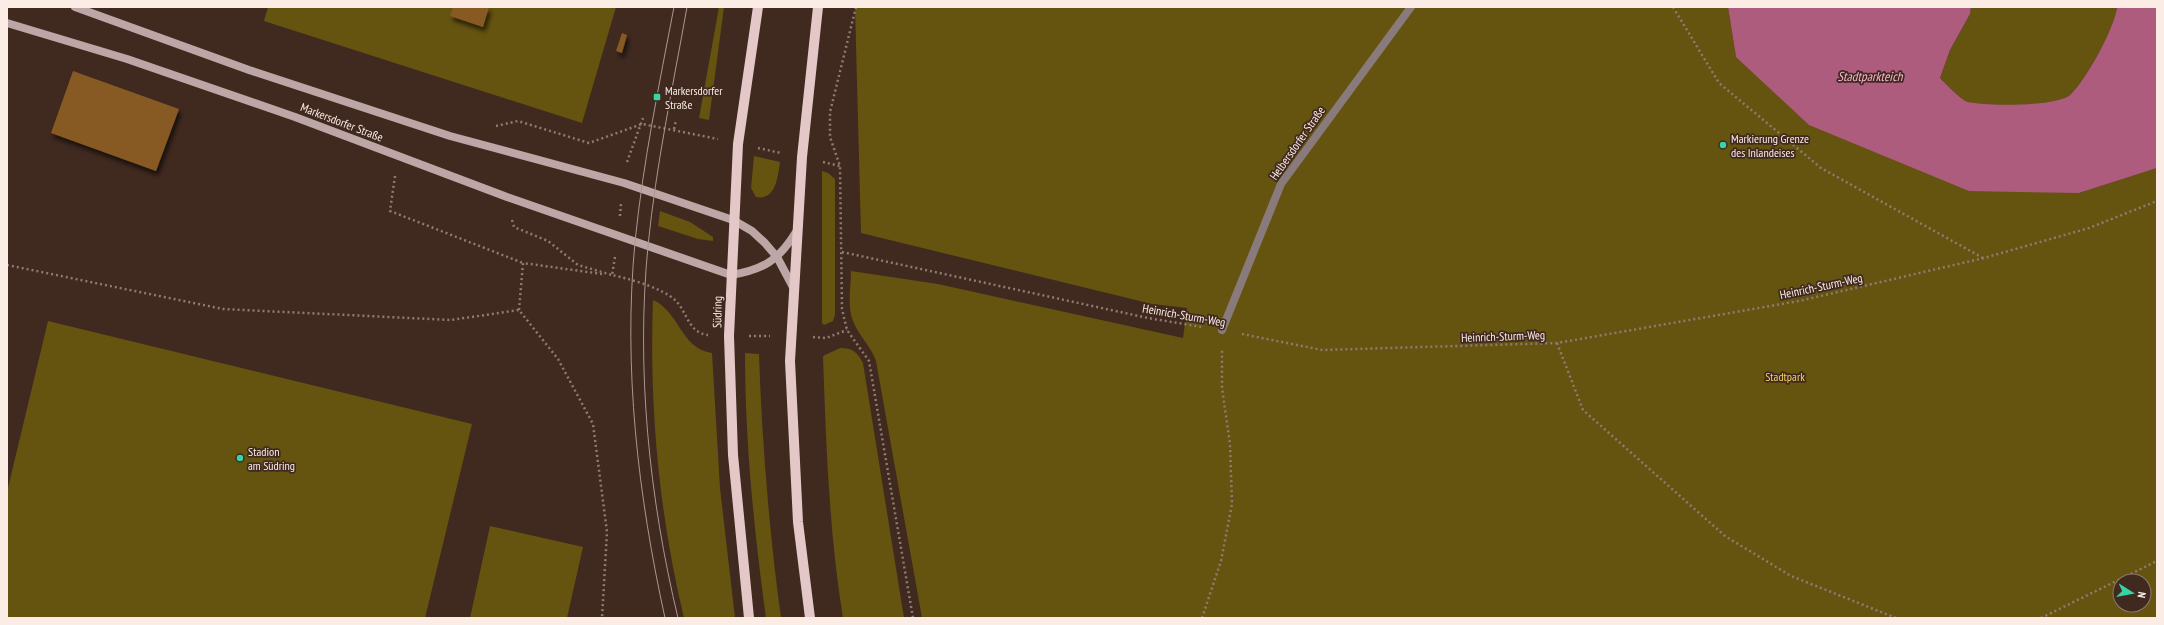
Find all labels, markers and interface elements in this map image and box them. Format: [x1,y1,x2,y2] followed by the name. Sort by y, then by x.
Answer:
[1837,68,1904,85] water label: Stadtparkteich
[665,83,723,112] place label: Markersdorfer Straße
[652,92,662,102] marker: Markersdorfer Straße
[299,99,385,145] street label: Markersdorfer Straße
[1266,103,1328,183] street label: Helbersdorfer Straße
[1731,131,1809,160] place label: Markierung Grenze des Inlandeises
[1718,140,1728,150] marker: Markierung Grenze des Inlandeises
[1778,270,1864,302] street label: Heinrich-Sturm-Weg
[709,296,725,328] street label: Südring
[1141,300,1227,330] street label: Heinrich-Sturm-Weg
[1461,327,1545,345] street label: Heinrich-Sturm-Weg
[1765,369,1805,384] park label: Stadtpark
[248,444,295,473] place label: Stadion am Südring
[235,453,245,463] marker: Stadion am Südring
[2112,573,2152,613] north arrow
[2134,591,2149,599] text: N

